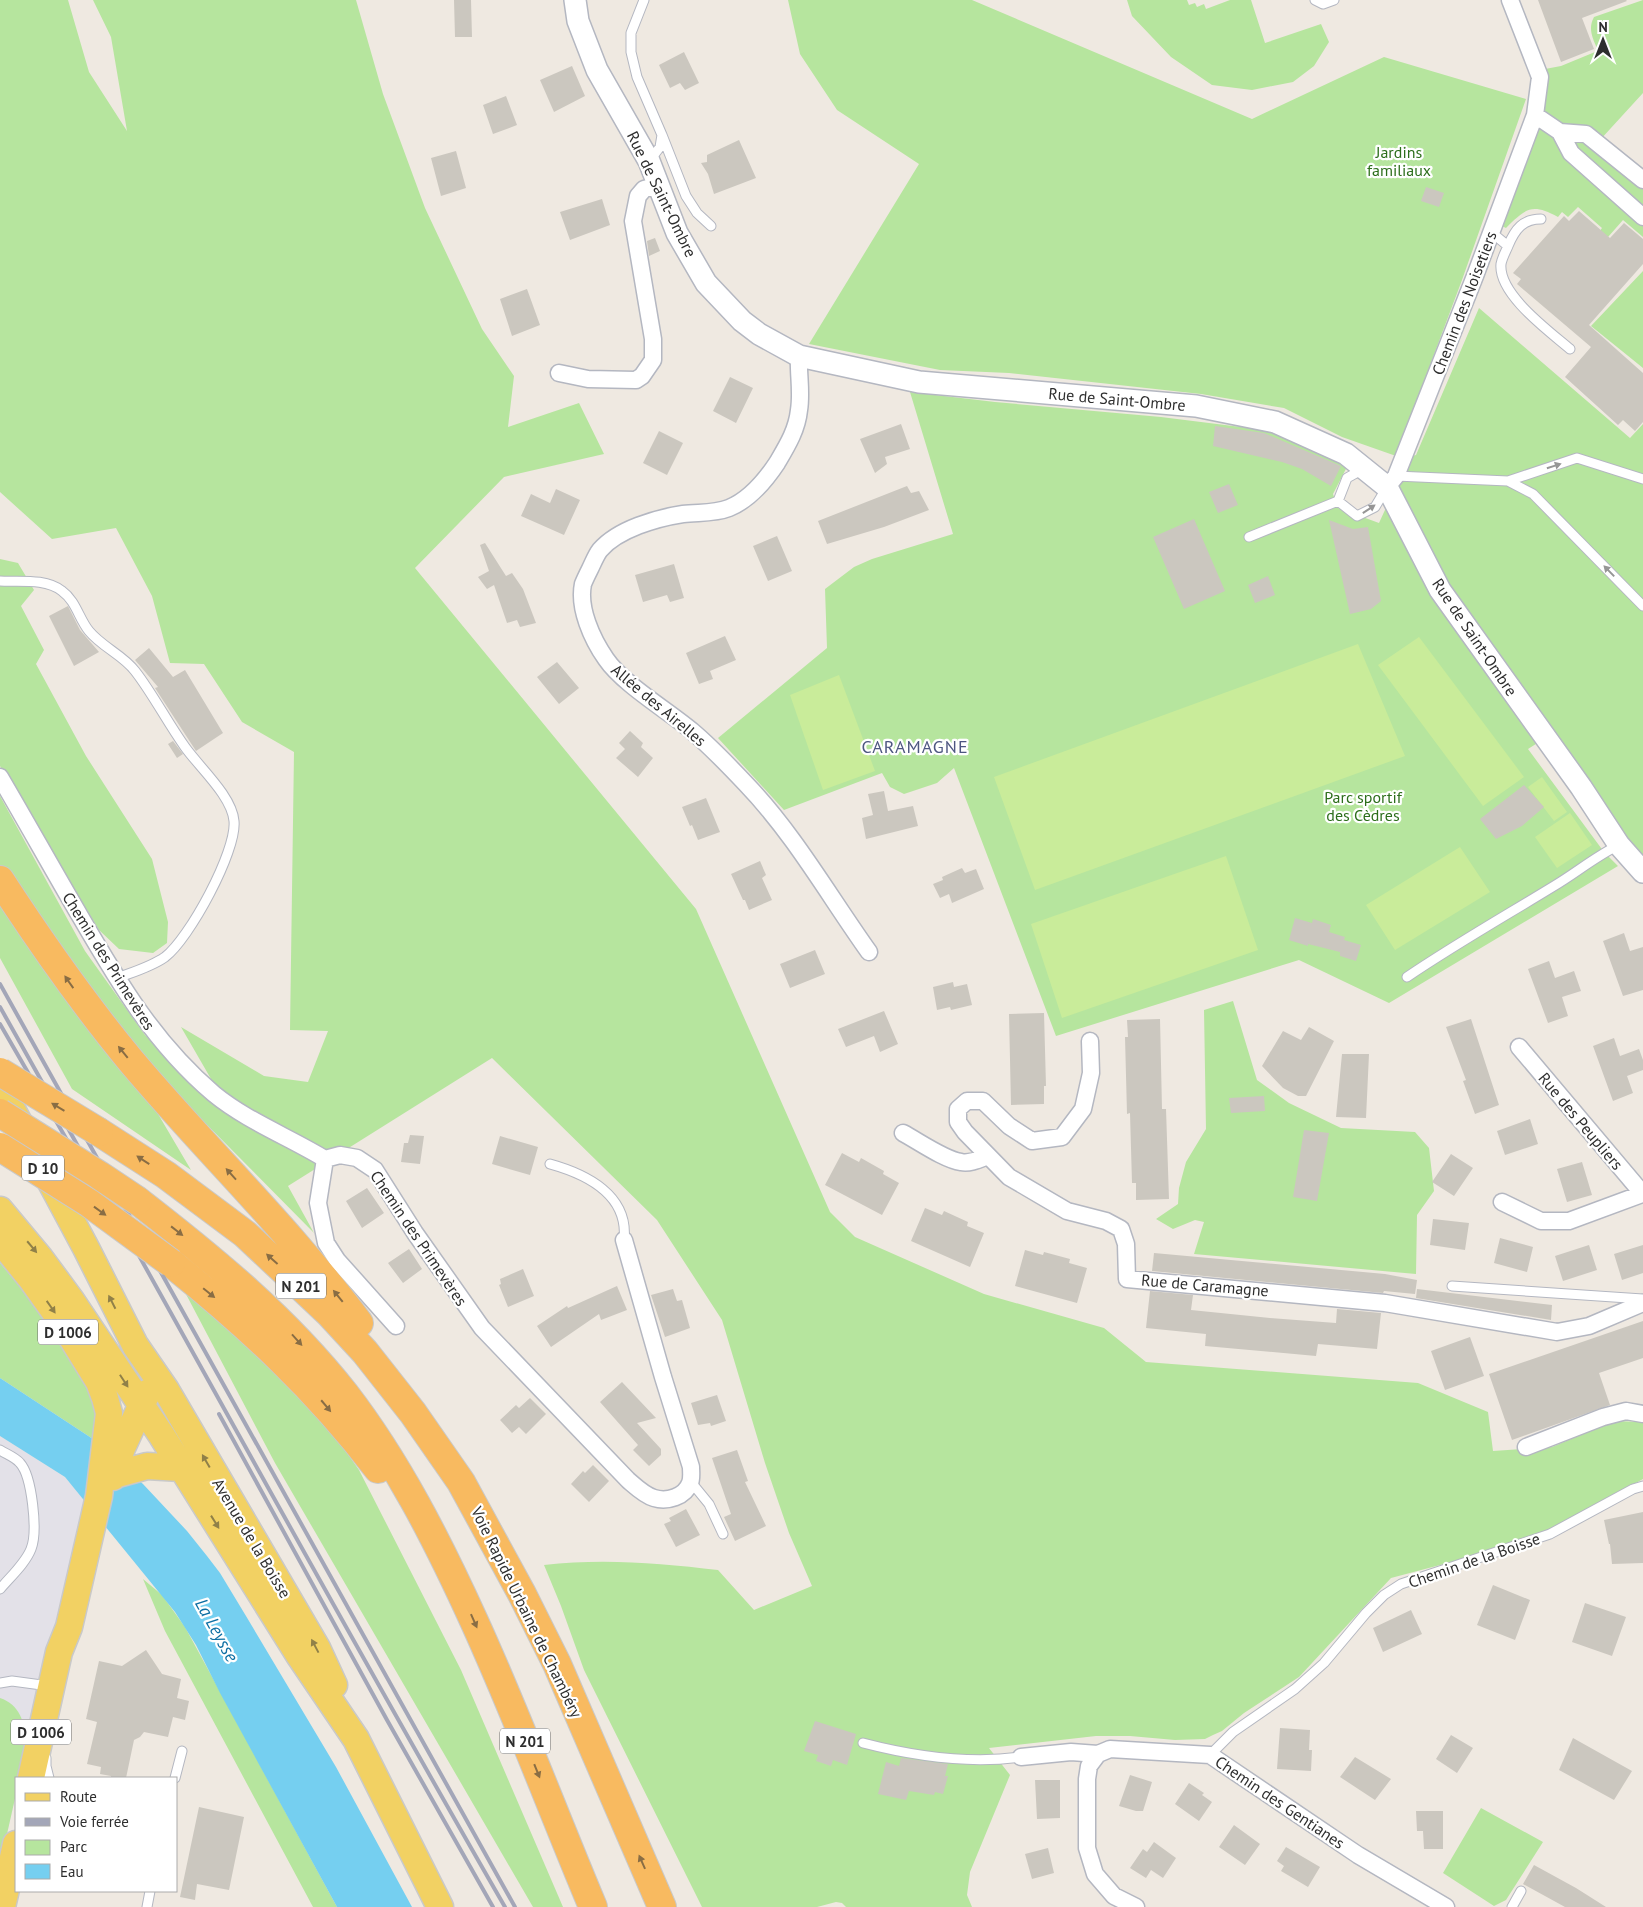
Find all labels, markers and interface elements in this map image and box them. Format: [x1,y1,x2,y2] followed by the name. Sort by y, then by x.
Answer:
[1578,15,1628,65] north arrow
[1598,18,1608,36] text: N
[623,128,701,260] street label: Rue de Saint-Ombre
[1367,142,1431,180] park label: Jardins familiaux
[1427,228,1501,378] street label: Chemin des Noisetiers
[1048,383,1186,415] street label: Rue de Saint-Ombre
[1547,461,1562,469] one-way arrow
[1363,504,1376,513] one-way arrow
[1603,565,1615,577] one-way arrow
[1428,574,1522,700] street label: Rue de Saint-Ombre
[607,660,711,751] street label: Allée des Airelles
[861,735,969,758] district label: CARAMAGNE
[1324,787,1403,825] park label: Parc sportif des Cèdres
[58,888,160,1034] street label: Chemin des Primevères
[64,975,74,989] one-way arrow
[118,1045,129,1058] one-way arrow
[1534,1068,1628,1174] street label: Rue des Peupliers
[51,1102,64,1111] one-way arrow
[136,1155,150,1165] one-way arrow
[22,1156,64,1180] road number: D 10
[225,1167,236,1180] one-way arrow
[366,1167,472,1310] street label: Chemin des Primevères
[93,1206,107,1216] one-way arrow
[170,1226,184,1236] one-way arrow
[26,1240,37,1253] one-way arrow
[265,1253,278,1264] one-way arrow
[1140,1269,1270,1301] street label: Rue de Caramagne
[276,1274,326,1298] road number: N 201
[202,1288,215,1299] one-way arrow
[333,1289,344,1302] one-way arrow
[108,1295,116,1309] one-way arrow
[46,1300,56,1313] one-way arrow
[38,1320,98,1344] road number: D 1006
[292,1333,303,1346] one-way arrow
[120,1374,129,1387] one-way arrow
[320,1400,331,1413] one-way arrow
[202,1454,211,1467] one-way arrow
[208,1475,296,1601] street label: Avenue de la Boisse
[467,1502,587,1721] street label: Voie Rapide Urbaine de Chambéry
[210,1515,220,1529] one-way arrow
[1405,1528,1543,1592] street label: Chemin de la Boisse
[190,1594,244,1666] water label: La Leysse
[470,1614,478,1628] one-way arrow
[311,1639,320,1653] one-way arrow
[11,1720,71,1744] road number: D 1006
[500,1728,550,1754] road number: N 201
[1211,1751,1349,1853] street label: Chemin des Gentianes
[534,1763,541,1778] one-way arrow
[15,1777,178,1892] legend
[60,1787,97,1806] text: Route
[59,1812,129,1831] text: Voie ferrée
[60,1837,87,1856] text: Parc
[638,1855,646,1869] one-way arrow
[60,1862,84,1881] text: Eau

